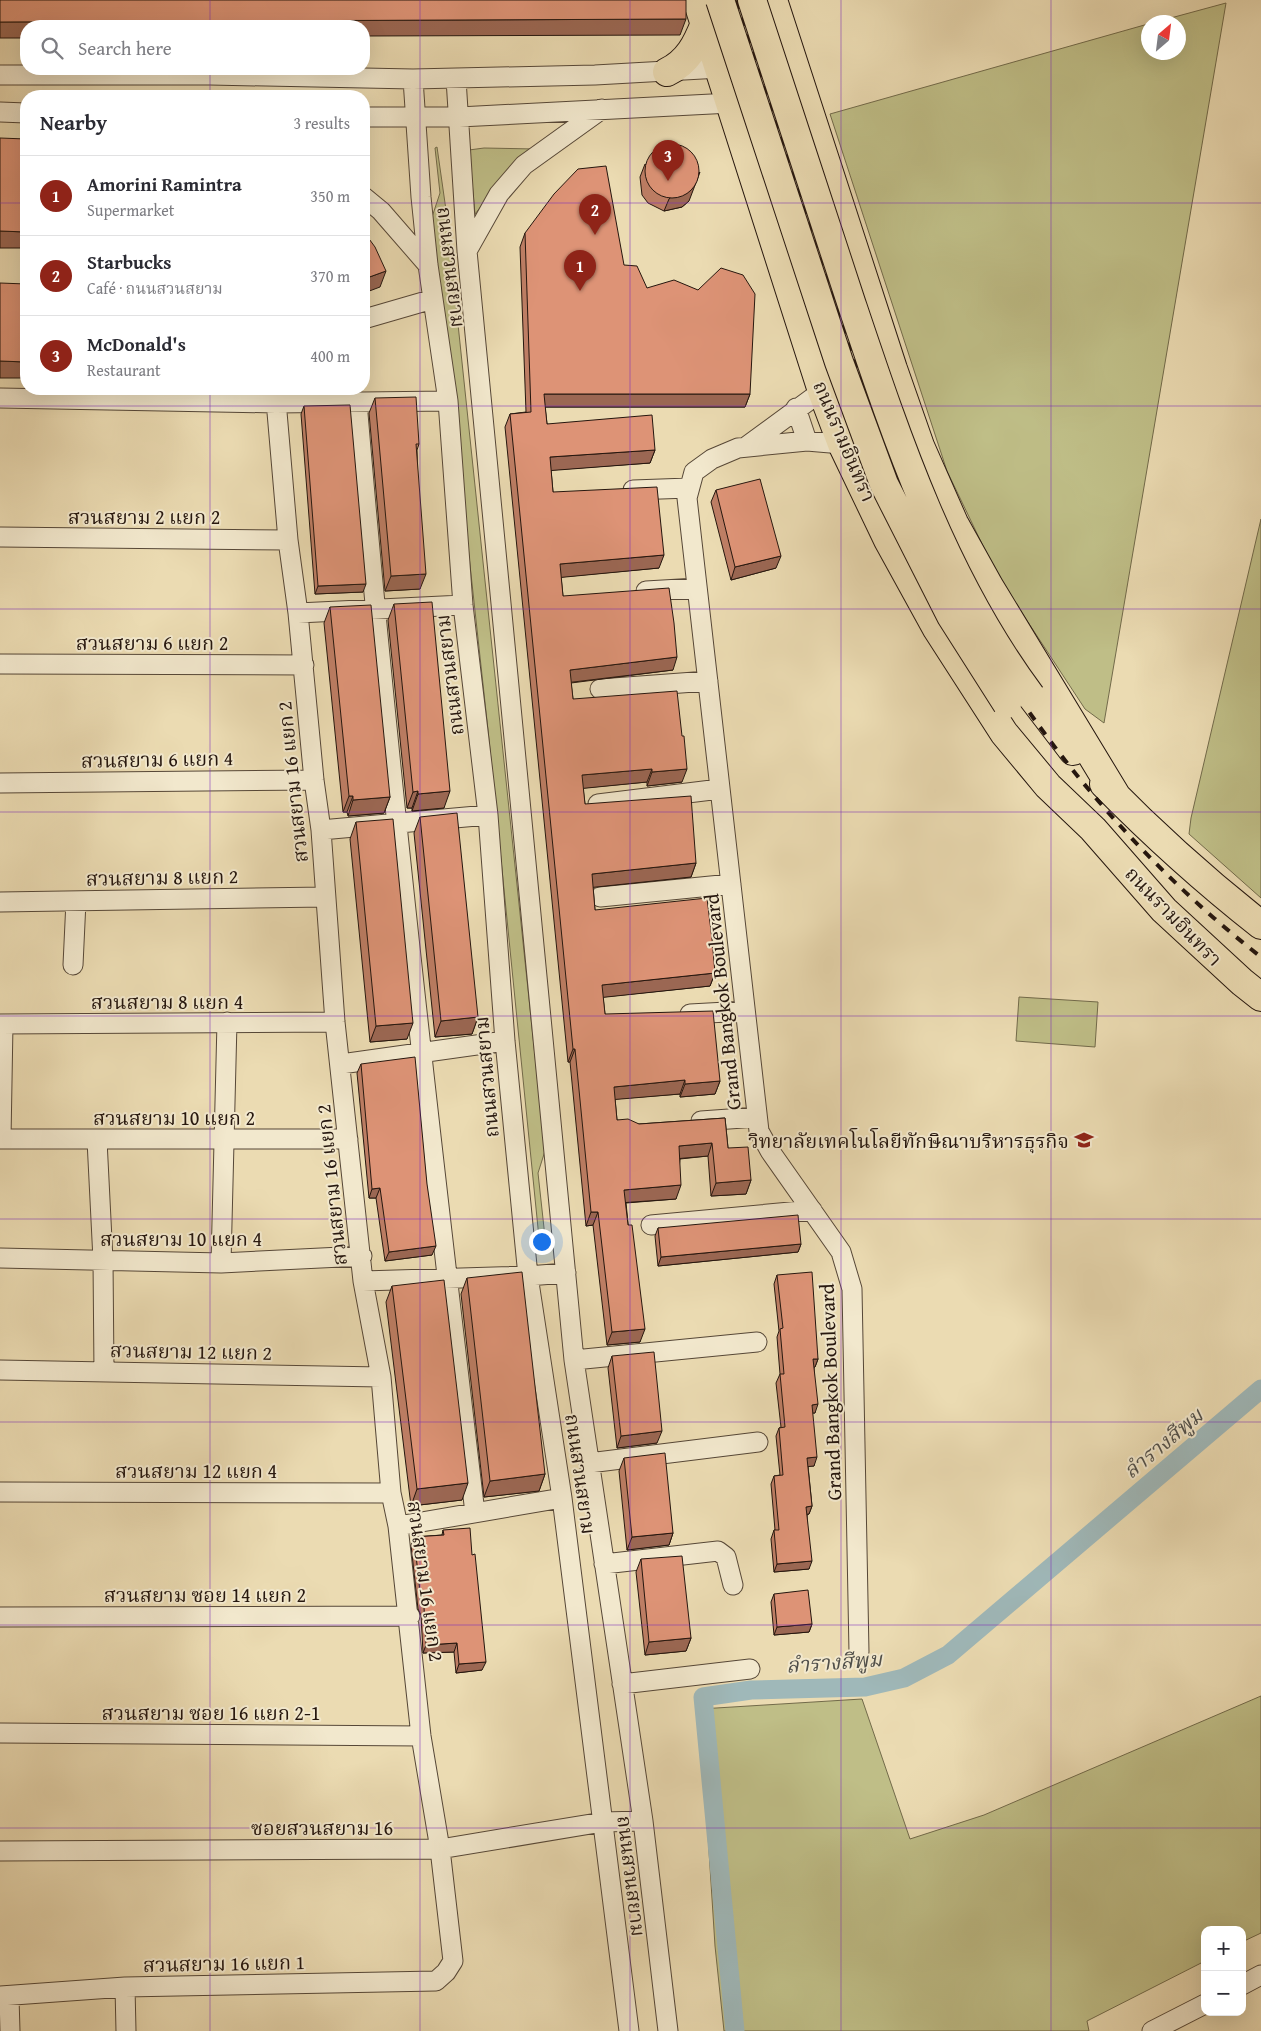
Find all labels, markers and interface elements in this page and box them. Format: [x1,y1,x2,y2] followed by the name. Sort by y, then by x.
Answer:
[1141,15,1186,60] north arrow
[20,20,370,75] search box
[38,34,66,62] icon: search
[78,34,172,62] text: Search here
[40,107,107,138] text: Nearby
[293,111,350,135] text: 3 results
[652,140,684,181] pin: 3
[87,170,242,198] text: Amorini Ramintra
[52,184,60,208] text: 1
[310,184,350,208] text: 350 m
[579,194,611,235] pin: 2
[87,198,174,222] text: Supermarket
[430,205,474,329] street label: ถนนสวนสยาม
[87,248,171,276] text: Starbucks
[564,250,596,291] pin: 1
[52,264,60,288] text: 2
[310,264,350,288] text: 370 m
[87,276,223,300] text: Café · ถนนสวนสยาม
[87,330,186,358] text: McDonald's
[52,344,60,368] text: 3
[310,344,350,368] text: 400 m
[87,358,161,382] text: Restaurant
[806,376,884,506] street label: ถนนรามอินทรา
[68,502,220,531] street label: สวนสยาม 2 แยก 2
[427,613,471,737] street label: ถนนสวนสยาม
[76,628,228,657] street label: สวนสยาม 6 แยก 2
[269,700,315,864] street label: สวนสยาม 16 แยก 2
[80,743,234,775] street label: สวนสยาม 6 แยก 4
[1119,859,1229,973] street label: ถนนรามอินทรา
[85,861,239,893] street label: สวนสยาม 8 แยก 2
[696,892,748,1112] street label: Grand Bangkok Boulevard
[91,987,243,1016] street label: สวนสยาม 8 แยก 4
[466,1015,506,1139] street label: ถนนสวนสยาม
[93,1103,255,1132] street label: สวนสยาม 10 แยก 2
[308,1103,354,1267] street label: สวนสยาม 16 แยก 2
[748,1126,1069,1155] place label: วิทยาลัยเทคโนโลยีทักษิณาบริหารธุรกิจ
[1073,1129,1095,1151] school or university icon: วิทยาลัยเทคโนโลยีทักษิณาบริหารธุรกิจ
[100,1224,262,1253] street label: สวนสยาม 10 แยก 4
[529,1229,555,1255] your location
[812,1283,848,1501] street label: Grand Bangkok Boulevard
[110,1335,272,1367] street label: สวนสยาม 12 แยก 2
[1116,1399,1211,1486] water label: ลำรางสีพูม
[558,1412,604,1536] street label: ถนนสวนสยาม
[115,1456,277,1485] street label: สวนสยาม 12 แยก 4
[400,1499,452,1663] street label: สวนสยาม 16 แยก 2
[104,1580,306,1609] street label: สวนสยาม ซอย 14 แยก 2
[785,1643,884,1681] water label: ลำรางสีพูม
[102,1698,320,1727] street label: สวนสยาม ซอย 16 แยก 2-1
[251,1813,393,1842] street label: ซอยสวนสยาม 16
[610,1814,654,1938] street label: ถนนสวนสยาม
[1201,1926,1246,2016] map controls
[1201,1926,1246,1971] button: +
[143,1947,305,1979] street label: สวนสยาม 16 แยก 1
[1201,1971,1246,2016] button: −

